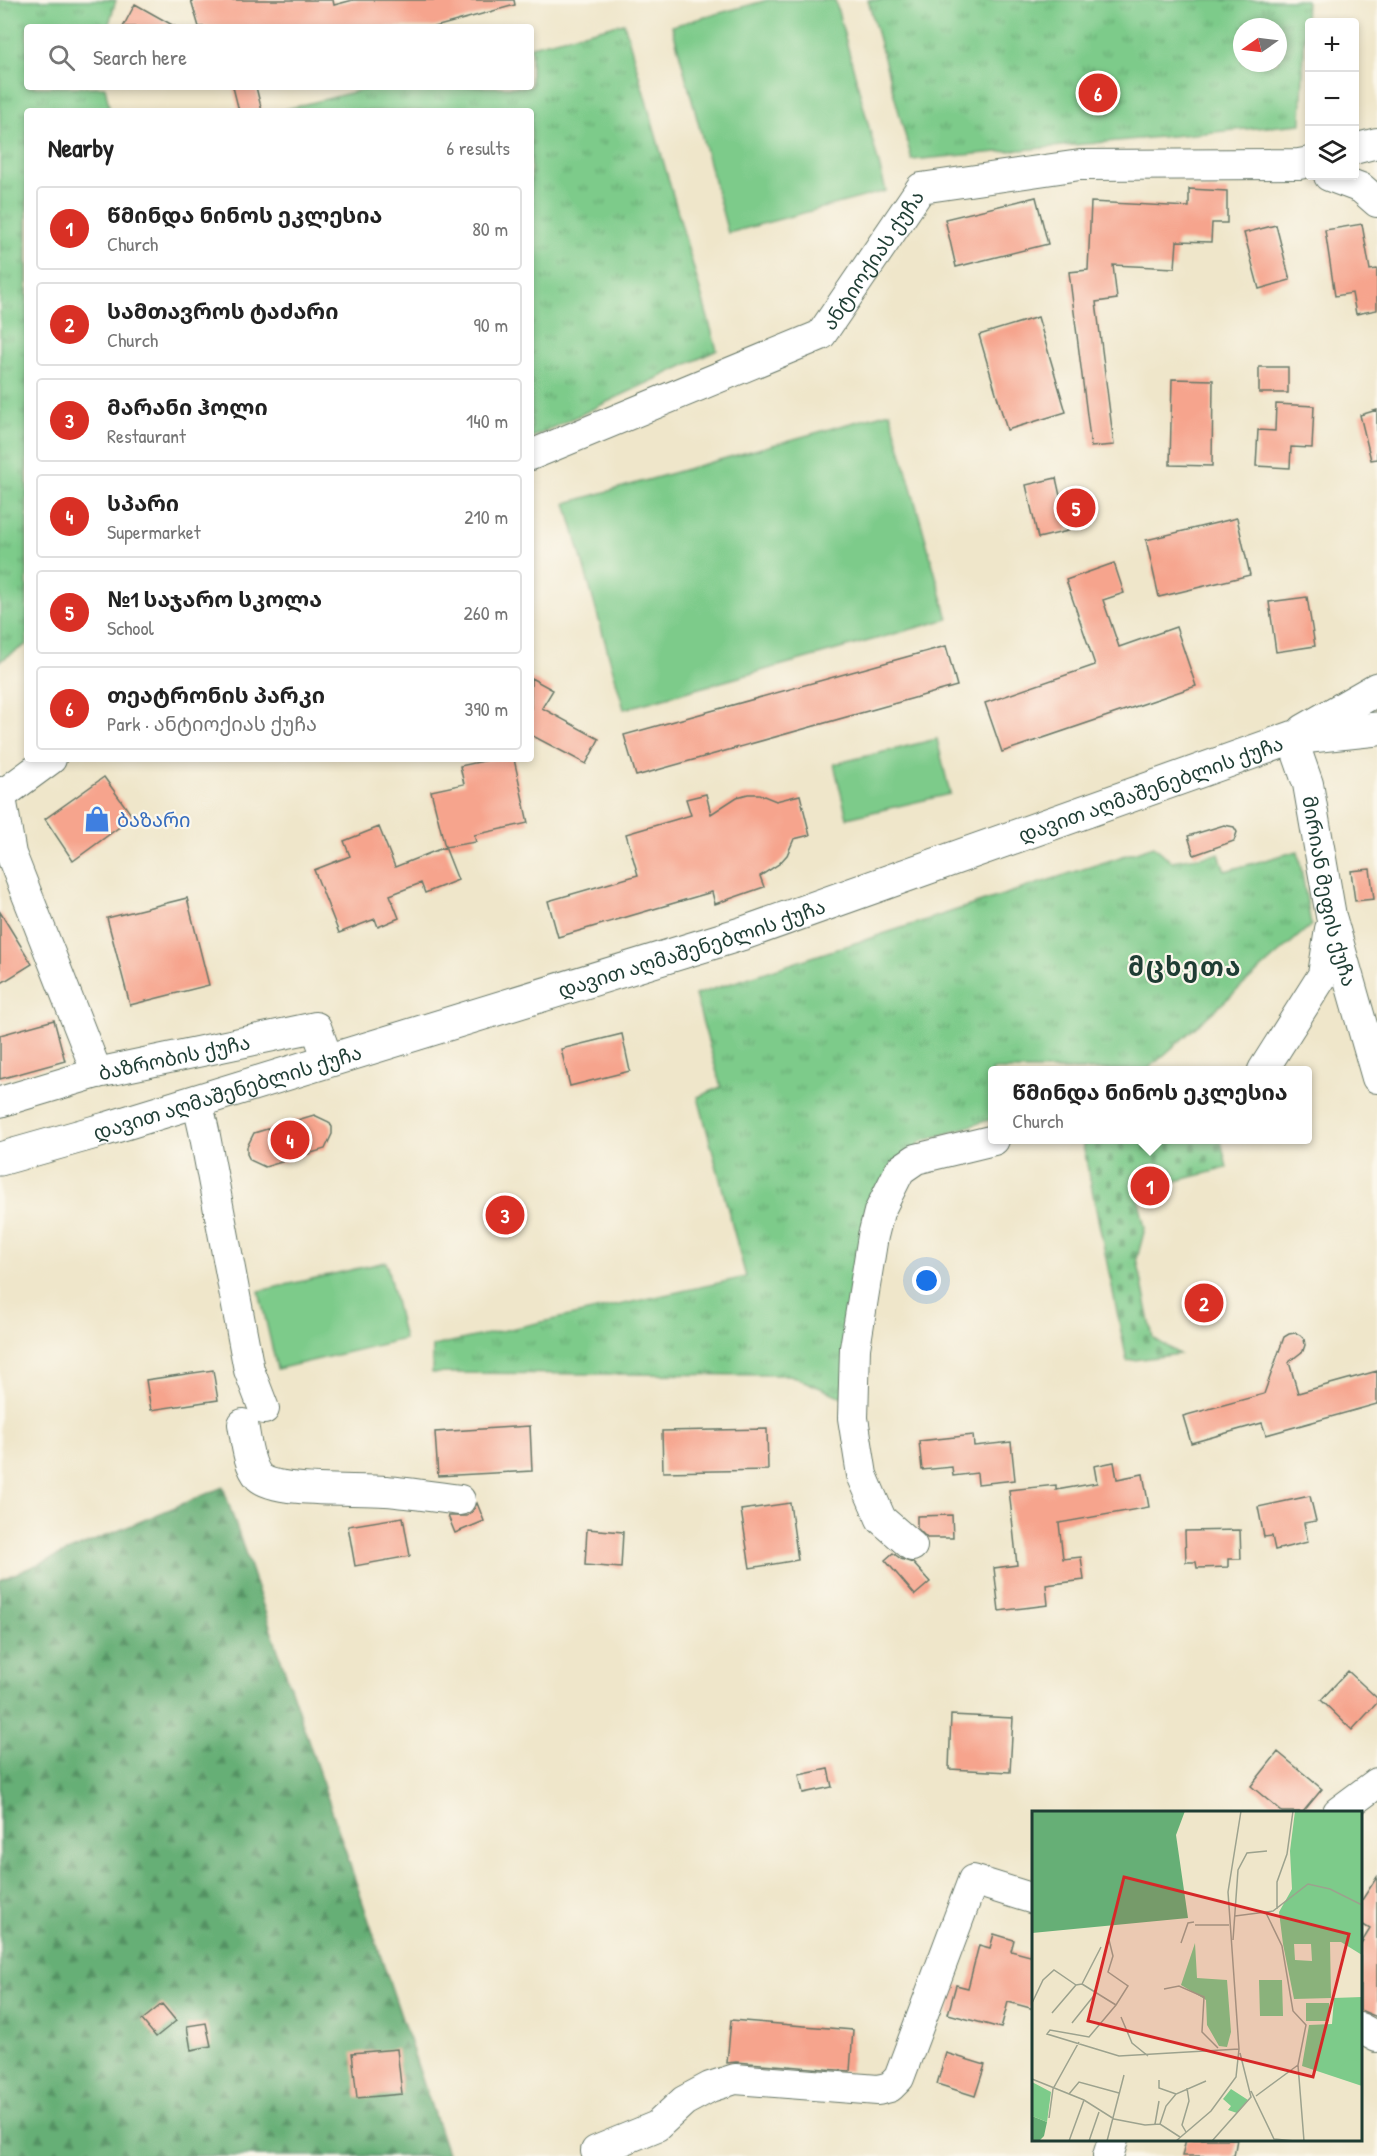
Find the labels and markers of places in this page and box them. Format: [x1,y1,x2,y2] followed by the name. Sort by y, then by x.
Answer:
[1078,70,1118,116] pin: 6
[1056,486,1096,530] pin: 5
[82,804,112,834] shop icon: ბაზარი
[117,806,191,833] place label: ბაზარი
[270,1118,310,1162] pin: 4
[1130,1164,1170,1208] pin: 1
[486,1192,524,1238] pin: 3
[1184,1280,1224,1326] pin: 2

